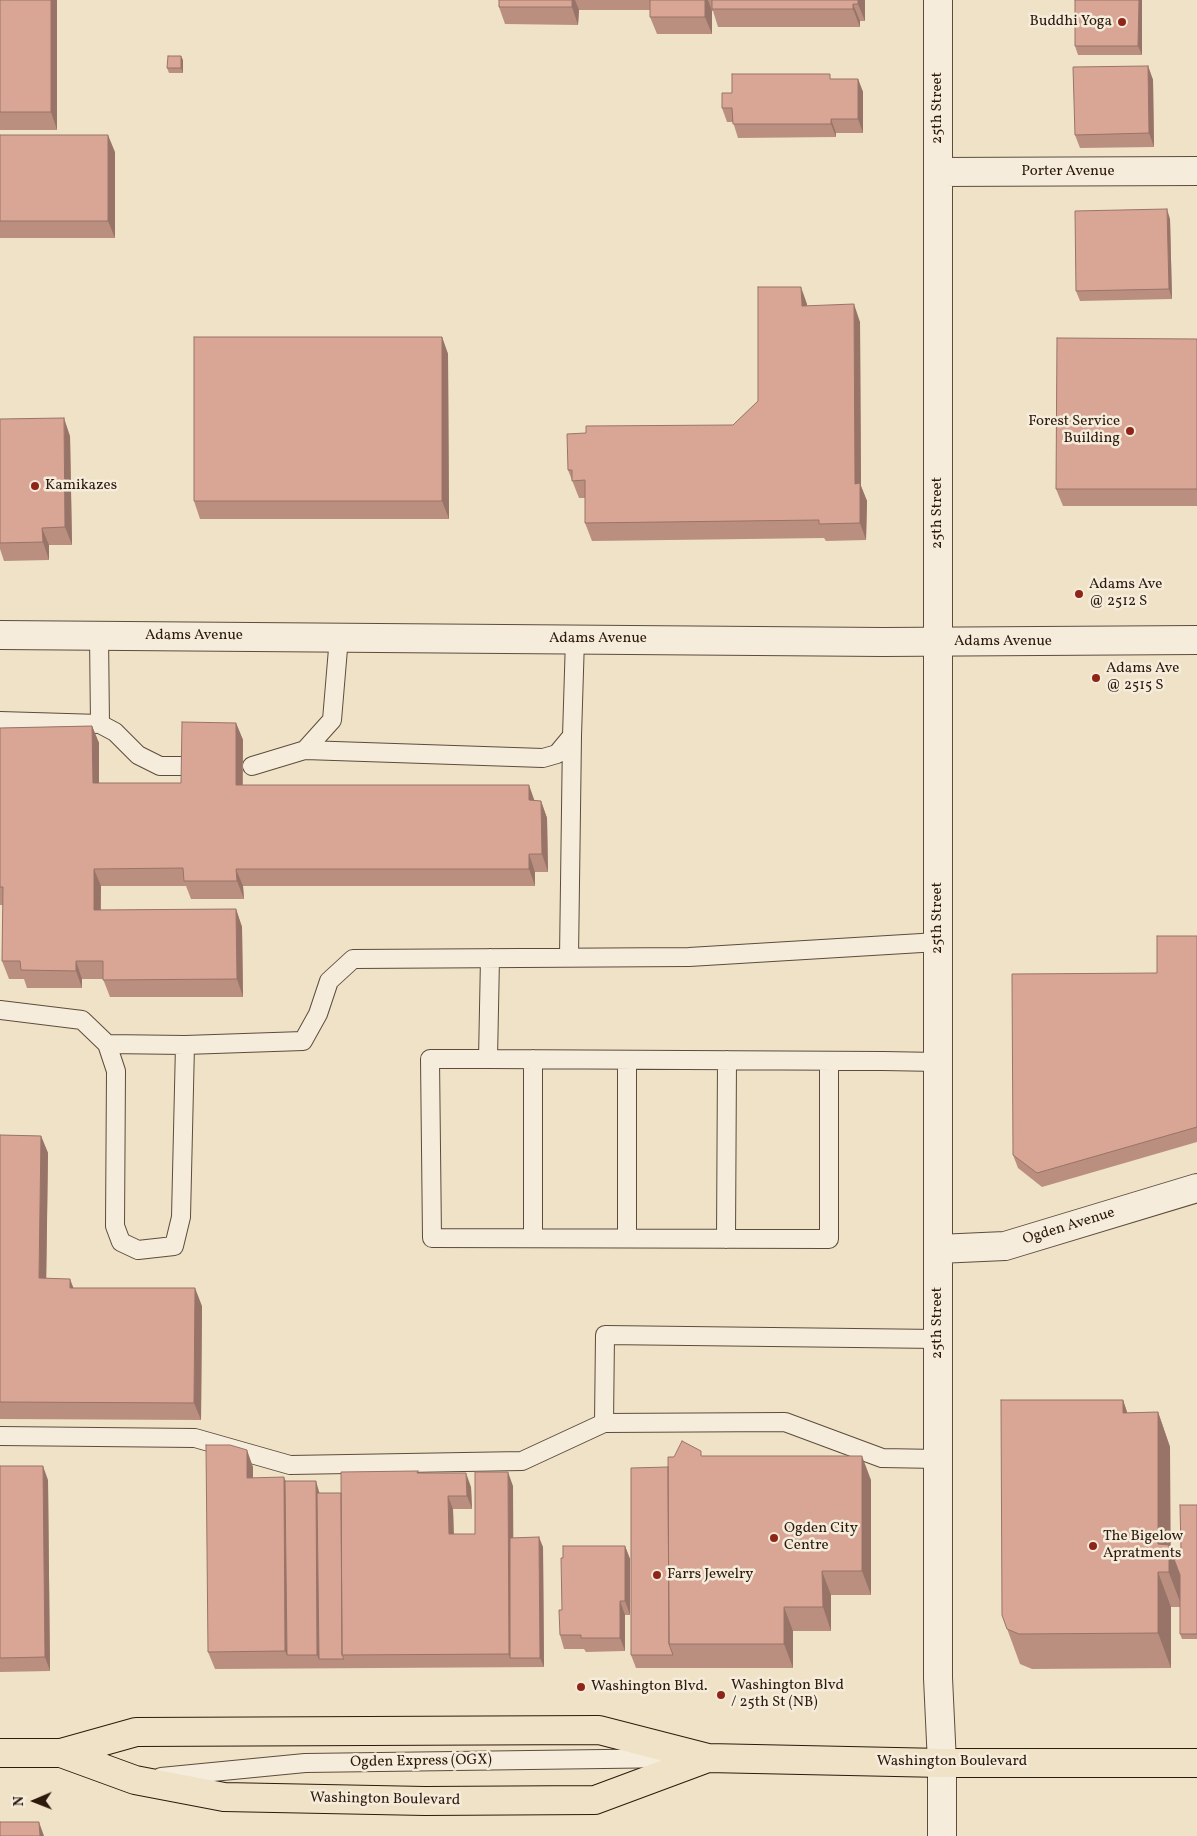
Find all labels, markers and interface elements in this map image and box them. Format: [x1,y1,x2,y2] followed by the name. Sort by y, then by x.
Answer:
[1030,13,1112,31] place label: Buddhi Yoga
[1116,16,1128,28] marker: Buddhi Yoga
[929,72,947,144] street label: 25th Street
[1021,163,1115,181] street label: Porter Avenue
[1028,413,1120,448] place label: Forest Service Building
[1124,425,1136,437] marker: Forest Service Building
[45,477,117,495] place label: Kamikazes
[929,477,947,549] street label: 25th Street
[29,480,41,492] marker: Kamikazes
[1089,576,1162,611] place label: Adams Ave @ 2512 S
[1073,588,1085,600] marker: Adams Ave @ 2512 S
[145,627,243,645] street label: Adams Avenue
[549,630,647,648] street label: Adams Avenue
[954,633,1052,651] street label: Adams Avenue
[1106,660,1179,695] place label: Adams Ave @ 2515 S
[1090,672,1102,684] marker: Adams Ave @ 2515 S
[929,882,947,954] street label: 25th Street
[1021,1204,1117,1250] street label: Ogden Avenue
[929,1287,947,1359] street label: 25th Street
[784,1520,858,1555] place label: Ogden City Centre
[1103,1528,1183,1563] place label: The Bigelow Apratments
[768,1532,780,1544] marker: Ogden City Centre
[1087,1540,1099,1552] marker: The Bigelow Apratments
[667,1566,753,1584] place label: Farrs Jewelry
[651,1569,663,1581] marker: Farrs Jewelry
[731,1677,844,1712] place label: Washington Blvd / 25th St (NB)
[591,1678,708,1696] place label: Washington Blvd.
[575,1681,587,1693] marker: Washington Blvd.
[715,1689,727,1701] marker: Washington Blvd / 25th St (NB)
[350,1752,492,1772] street label: Ogden Express (OGX)
[877,1753,1027,1771] street label: Washington Boulevard
[10,1776,60,1826] north arrow
[310,1790,460,1810] street label: Washington Boulevard
[10,1796,29,1807] text: N

